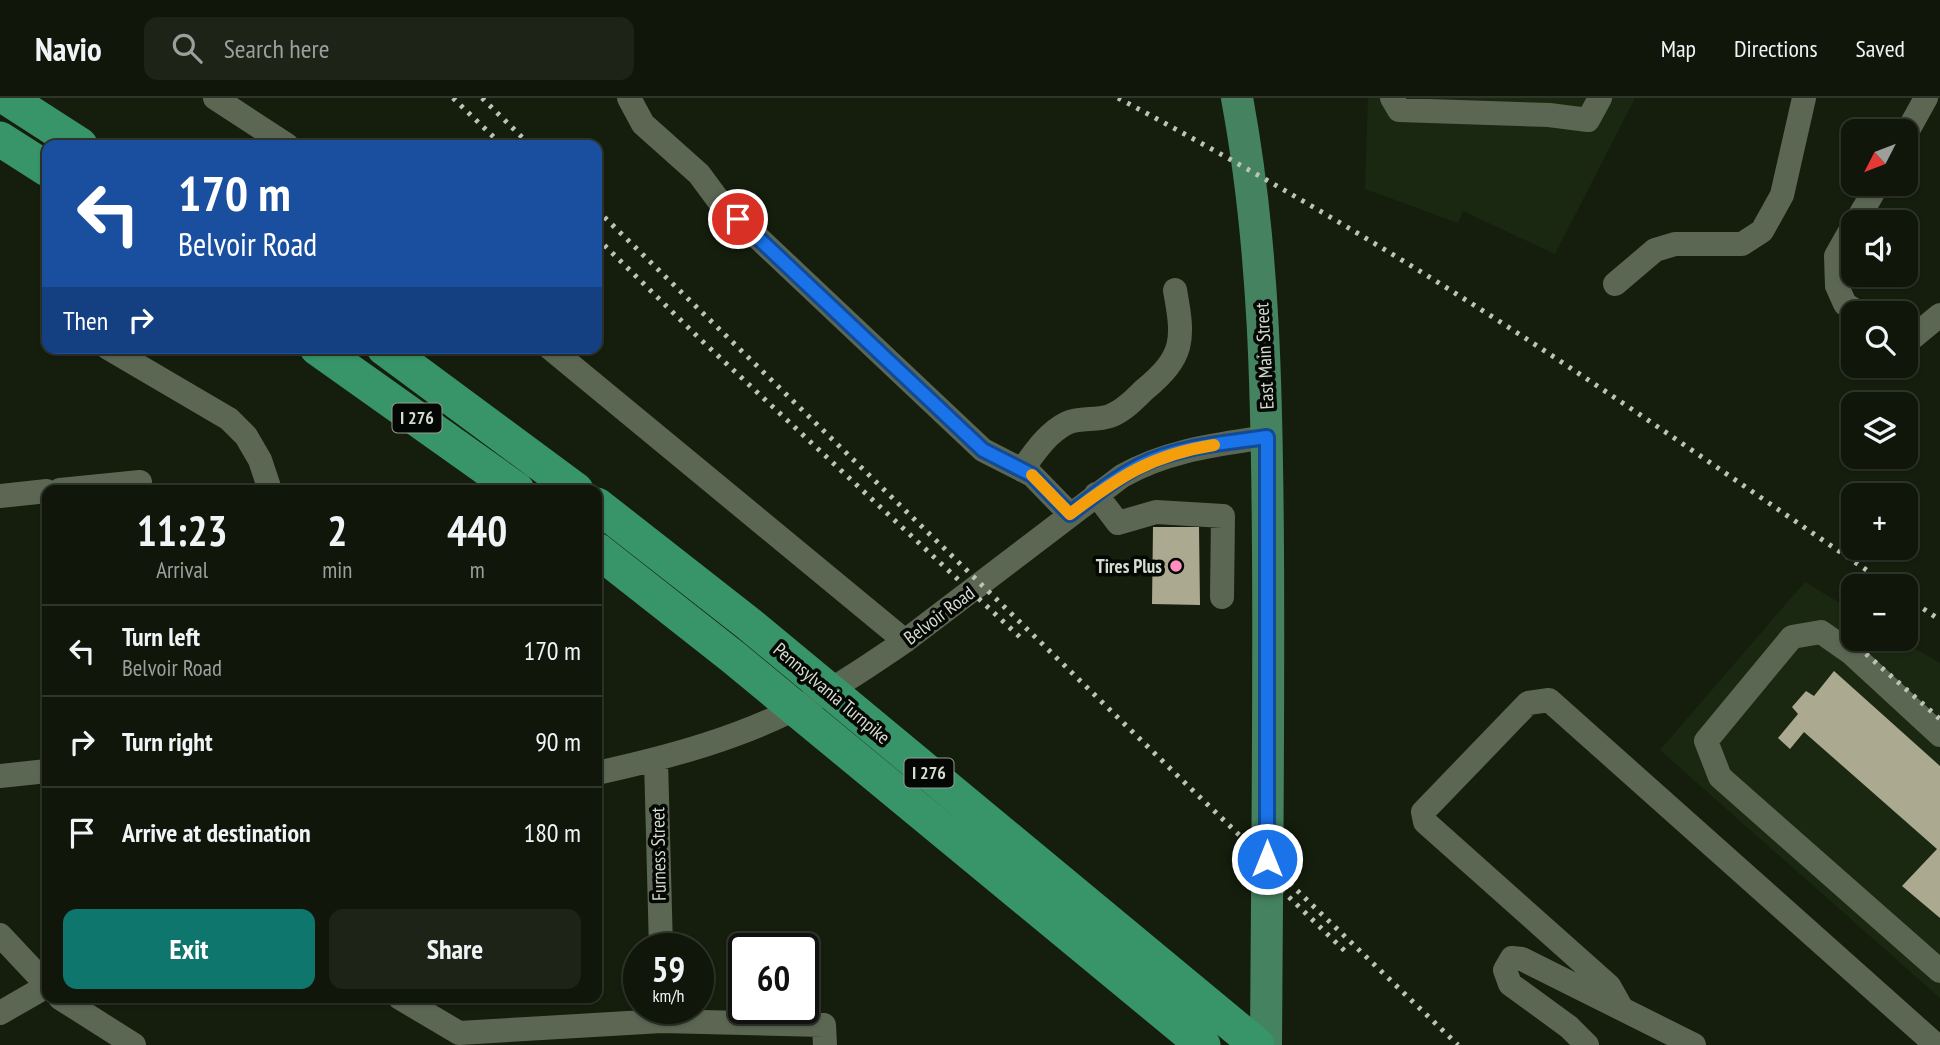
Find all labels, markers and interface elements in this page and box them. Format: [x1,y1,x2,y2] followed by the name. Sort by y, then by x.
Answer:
[144,17,634,80] search box
[35,27,102,70] text: Navio
[168,29,206,67] icon: search
[224,32,329,65] text: Search here
[1661,33,1696,64] text: Map
[1734,33,1818,64] text: Directions
[1856,33,1905,64] text: Saved
[1841,119,1918,196] north arrow
[1841,119,1918,651] map controls
[178,161,291,225] text: 170 m
[63,168,154,259] icon: left
[708,189,768,249] pin
[719,200,757,238] icon: arrive
[1841,210,1918,287] button: sound
[178,223,317,265] text: Belvoir Road
[122,301,160,339] icon: right
[1249,301,1279,410] street label: East Main Street
[1841,301,1918,378] button: search
[63,304,108,337] text: Then
[1841,392,1918,469] button: layers
[392,404,442,432] road number: I 276
[1841,483,1918,560] button: +
[137,503,228,558] text: 11:23
[327,503,347,558] text: 2
[447,503,507,558] text: 440
[1096,554,1162,578] place label: Tires Plus
[156,555,208,584] text: Arrival
[322,555,352,584] text: min
[470,555,485,584] text: m
[1168,558,1184,574] marker: Tires Plus
[1841,574,1918,651] button: −
[899,581,979,649] street label: Belvoir Road
[122,620,200,653] text: Turn left
[63,632,101,670] icon: left
[523,634,581,667] text: 170 m
[769,637,895,749] street label: Pennsylvania Turnpike
[122,653,222,682] text: Belvoir Road
[63,723,101,761] icon: right
[122,725,213,758] text: Turn right
[535,725,581,758] text: 90 m
[904,758,954,788] road number: I 276
[645,806,671,901] street label: Furness Street
[63,814,101,852] icon: arrive
[122,816,311,849] text: Arrive at destination
[523,816,581,849] text: 180 m
[1230,822,1304,896] position arrow
[63,909,315,989] button: Exit
[329,909,581,989] button: Share
[728,933,819,1024] speed limit sign: 60
[652,946,685,992] text: 59
[653,984,684,1007] text: km/h

